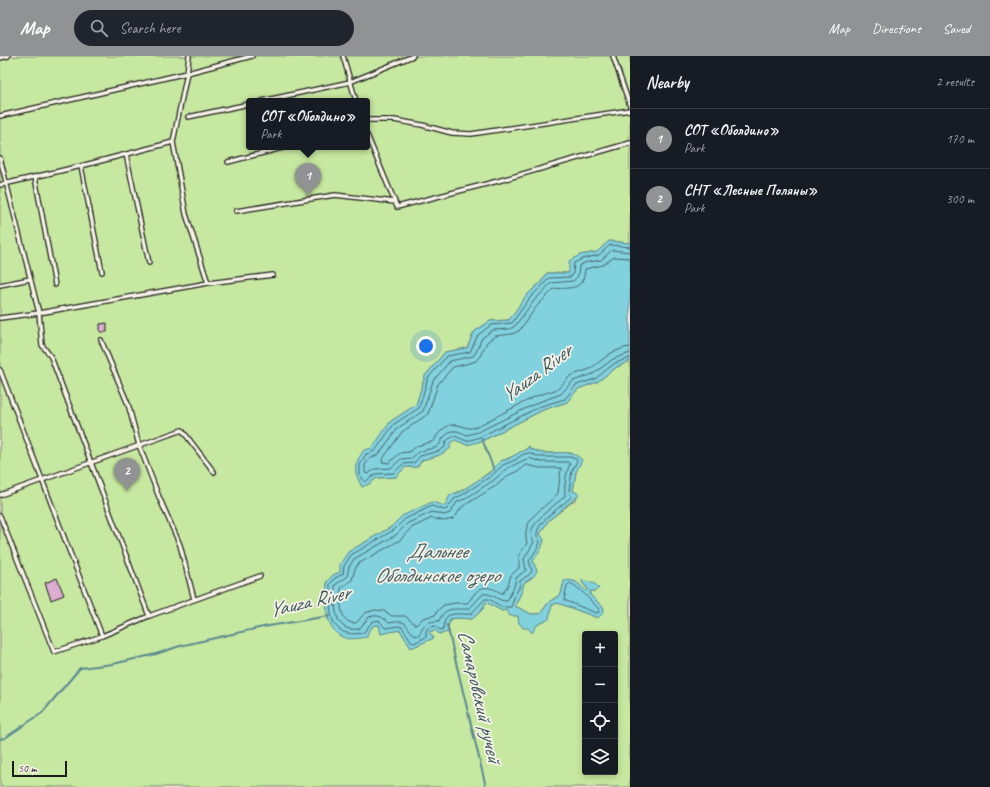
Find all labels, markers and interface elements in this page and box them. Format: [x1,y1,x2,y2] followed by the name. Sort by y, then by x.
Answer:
[74,10,354,46] search box
[20,16,50,40] text: Map
[88,17,110,39] icon: search
[120,19,181,38] text: Search here
[829,20,850,37] text: Map
[872,20,921,37] text: Directions
[943,20,970,37] text: Saved
[646,72,689,93] text: Nearby
[936,74,974,90] text: 2 results
[246,98,370,150] popup
[261,107,355,126] text: СОТ «Оболдино»
[684,121,779,140] text: СОТ «Оболдино»
[261,126,281,142] text: Park
[656,131,662,147] text: 1
[946,131,974,147] text: 170 m
[684,140,705,156] text: Park
[295,163,321,196] pin: 1
[684,181,817,200] text: СНТ «Лесные Поляны»
[656,191,662,207] text: 2
[946,191,974,207] text: 300 m
[684,200,705,216] text: Park
[416,336,436,356] your location
[495,336,579,408] water label: Yauza River
[114,458,140,491] pin: 2
[375,538,502,589] water label: Дальнее Оболдинское озеро
[266,578,355,623] water label: Yauza River
[452,627,509,769] water label: Самаровский ручей
[582,631,618,775] map controls
[582,631,618,667] button: +
[582,667,618,703] button: −
[582,703,618,739] button: locate
[582,739,618,775] button: layers
[12,759,67,778] scale bar
[18,761,37,775] text: 50 m

